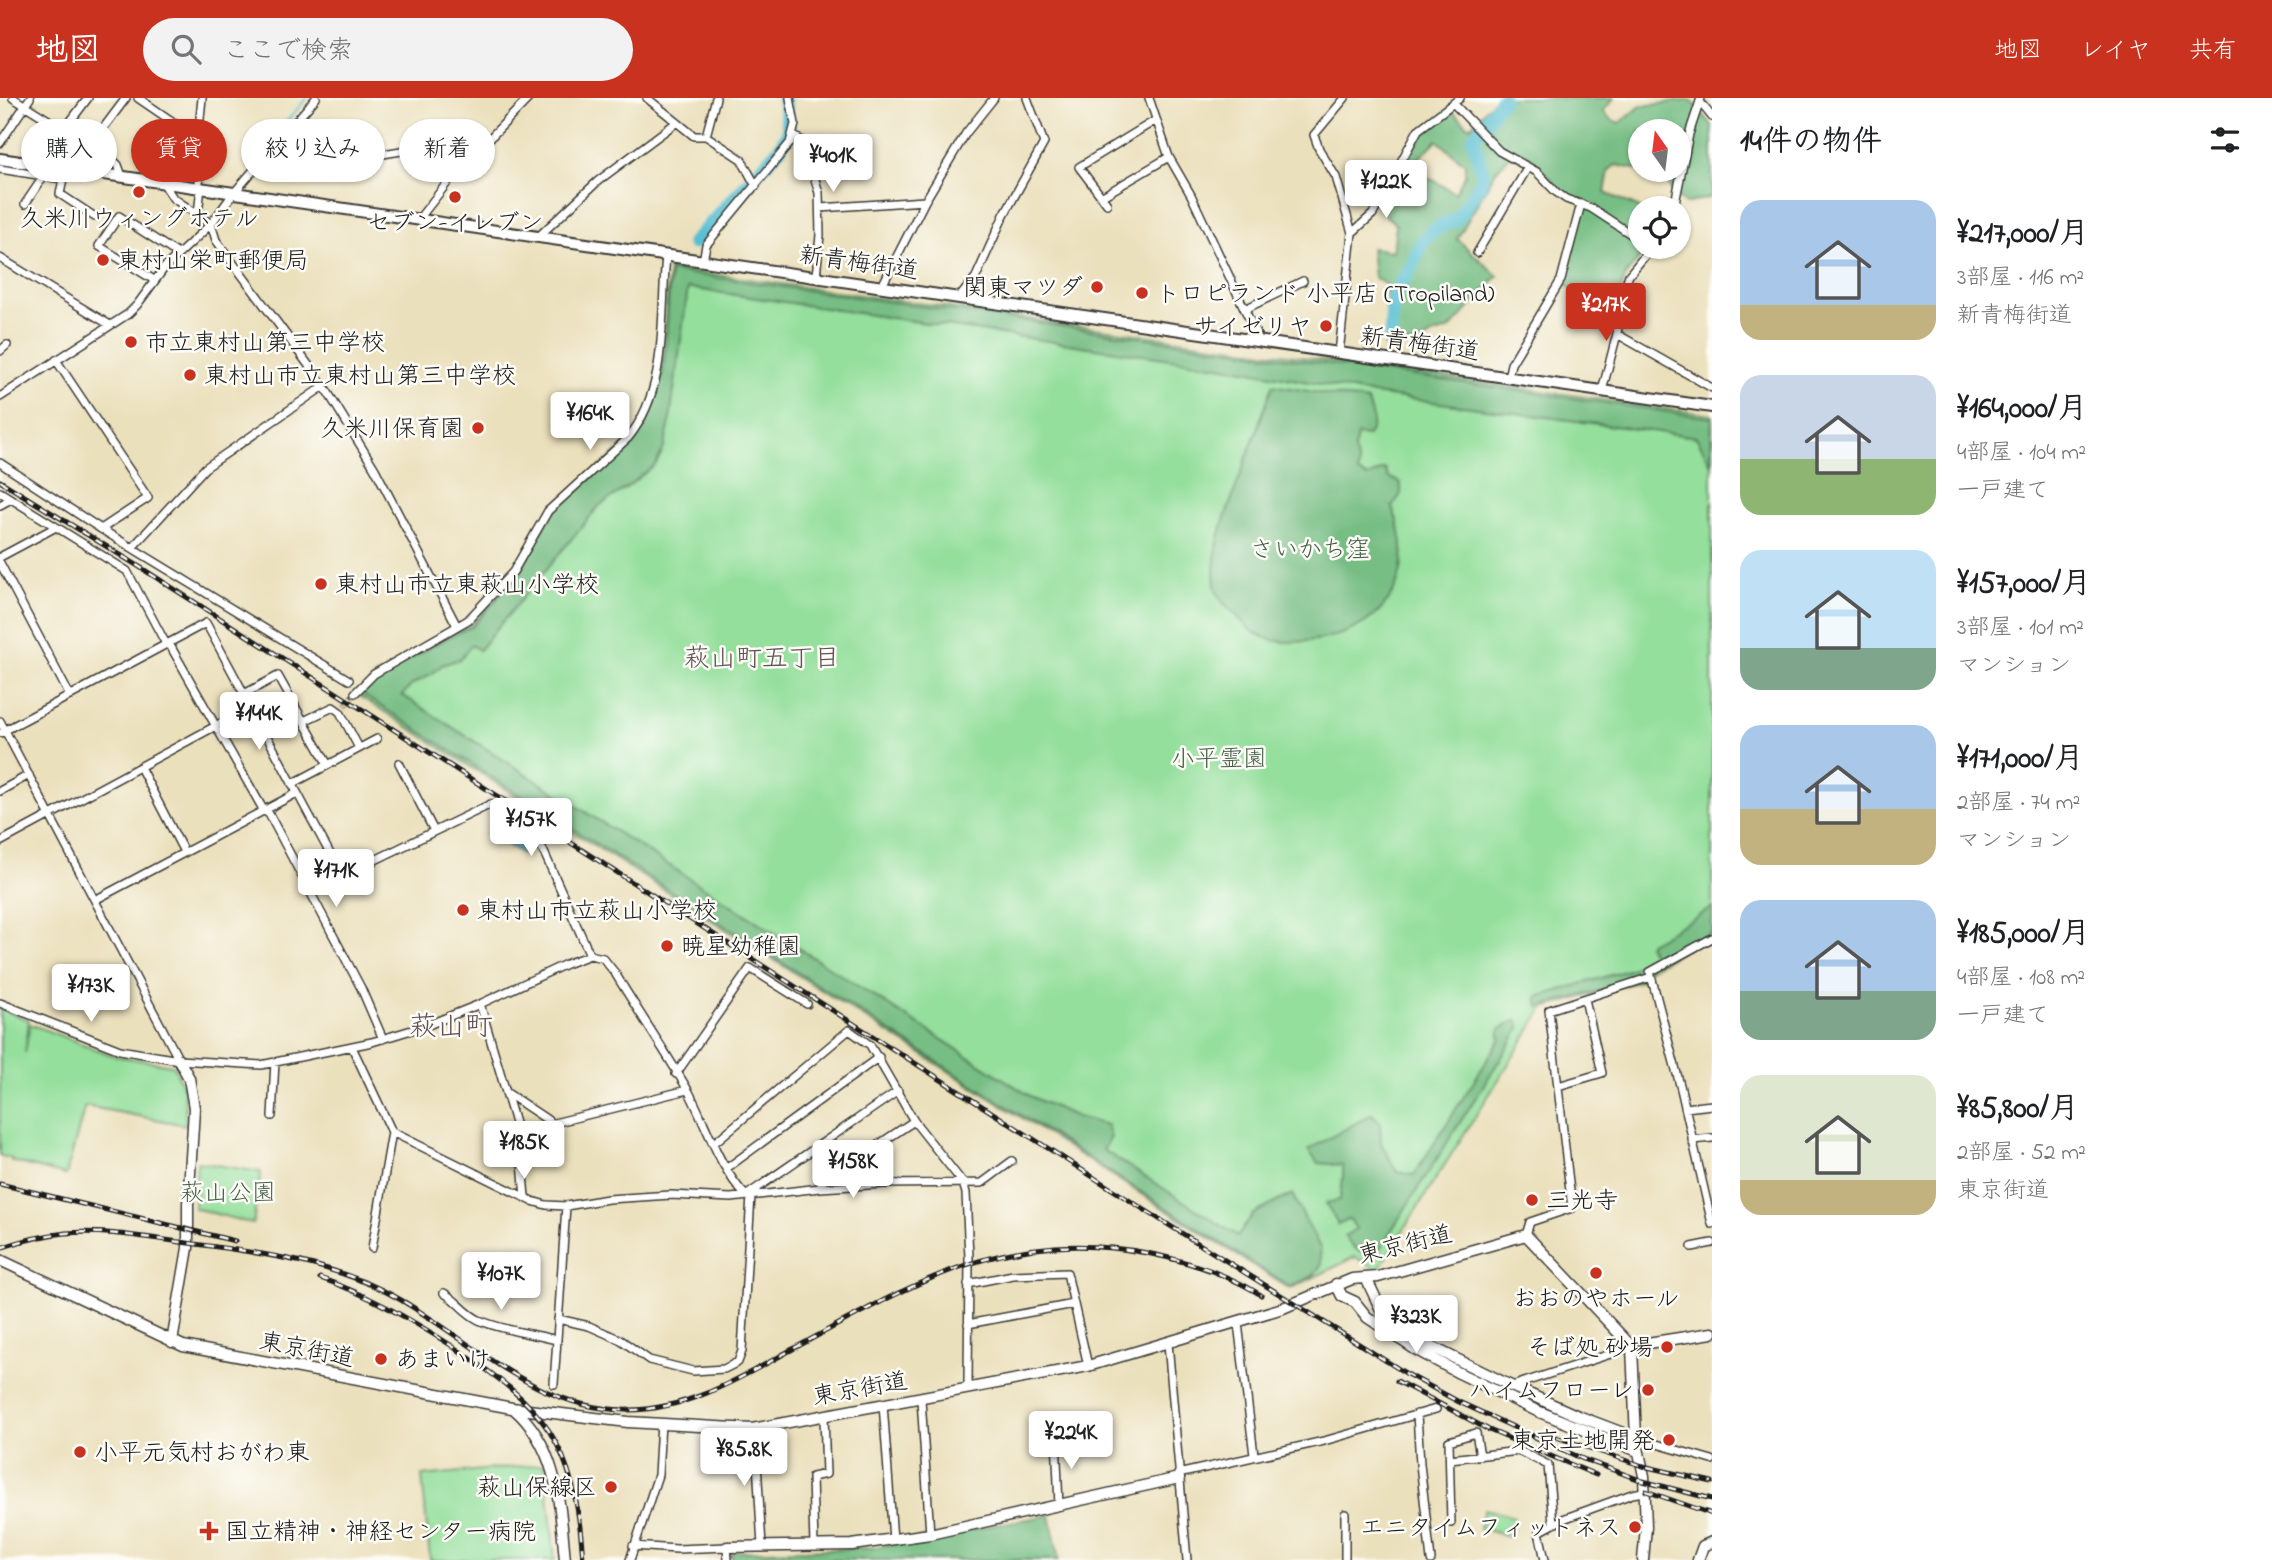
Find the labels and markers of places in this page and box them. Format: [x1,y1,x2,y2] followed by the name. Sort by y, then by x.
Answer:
[784,134,882,194] pin: ¥401K
[1337,160,1435,220] pin: ¥122K
[131,184,147,200] marker: 久米川ウィングホテル
[447,189,463,205] marker: セブン-イレブン
[19,203,259,238] place label: 久米川ウィングホテル
[367,207,544,242] place label: セブン-イレブン
[117,245,309,280] place label: 東村山栄町郵便局
[95,252,111,268] marker: 東村山栄町郵便局
[963,272,1083,307] place label: 関東マツダ
[1156,278,1495,313] place label: トロピランド 小平店 (Tropiland)
[1089,279,1105,295] marker: 関東マツダ
[1557,284,1655,343] pin: ¥217K
[1134,285,1150,301] marker: トロピランド 小平店 (Tropiland)
[1193,311,1312,346] place label: サイゼリヤ
[1318,318,1334,334] marker: サイゼリヤ
[145,327,385,362] place label: 市立東村山第三中学校
[123,334,139,350] marker: 市立東村山第三中学校
[204,360,516,395] place label: 東村山市立東村山第三中学校
[182,367,198,383] marker: 東村山市立東村山第三中学校
[541,392,639,452] pin: ¥164K
[320,413,464,448] place label: 久米川保育園
[470,420,486,436] marker: 久米川保育園
[335,569,599,604] place label: 東村山市立東萩山小学校
[313,576,329,592] marker: 東村山市立東萩山小学校
[210,692,308,752] pin: ¥144K
[482,798,580,858] pin: ¥157K
[287,850,385,909] pin: ¥171K
[477,895,717,930] place label: 東村山市立萩山小学校
[455,902,471,918] marker: 東村山市立萩山小学校
[681,931,801,966] place label: 暁星幼稚園
[659,938,675,954] marker: 暁星幼稚園
[42,964,140,1024] pin: ¥173K
[475,1122,573,1181] pin: ¥185K
[804,1140,902,1200] pin: ¥158K
[1546,1185,1618,1220] place label: 三光寺
[1524,1192,1540,1208] marker: 三光寺
[452,1252,550,1312] pin: ¥107K
[1588,1265,1604,1281] marker: おおのやホール
[1513,1283,1679,1318] place label: おおのやホール
[1367,1296,1465,1355] pin: ¥323K
[1527,1332,1653,1367] place label: そば処 砂場
[1659,1339,1675,1355] marker: そば処 砂場
[395,1344,491,1379] place label: あまいけ
[373,1351,389,1367] marker: あまいけ
[1468,1375,1634,1410] place label: ハイムフローレ
[1640,1382,1656,1398] marker: ハイムフローレ
[1022,1412,1120,1471] pin: ¥224K
[1511,1425,1655,1460] place label: 東京土地開発
[687,1428,801,1488] pin: ¥85.8K
[1661,1432,1677,1448] marker: 東京土地開発
[94,1437,310,1472] place label: 小平元気村おがわ東
[72,1444,88,1460] marker: 小平元気村おがわ東
[477,1472,597,1507] place label: 萩山保線区
[603,1479,619,1495] marker: 萩山保線区
[1360,1512,1621,1547] place label: エニタイムフィットネス
[225,1516,536,1551] place label: 国立精神・神経センター病院
[1627,1519,1643,1535] marker: エニタイムフィットネス
[199,1521,219,1541] marker: 国立精神・神経センター病院

